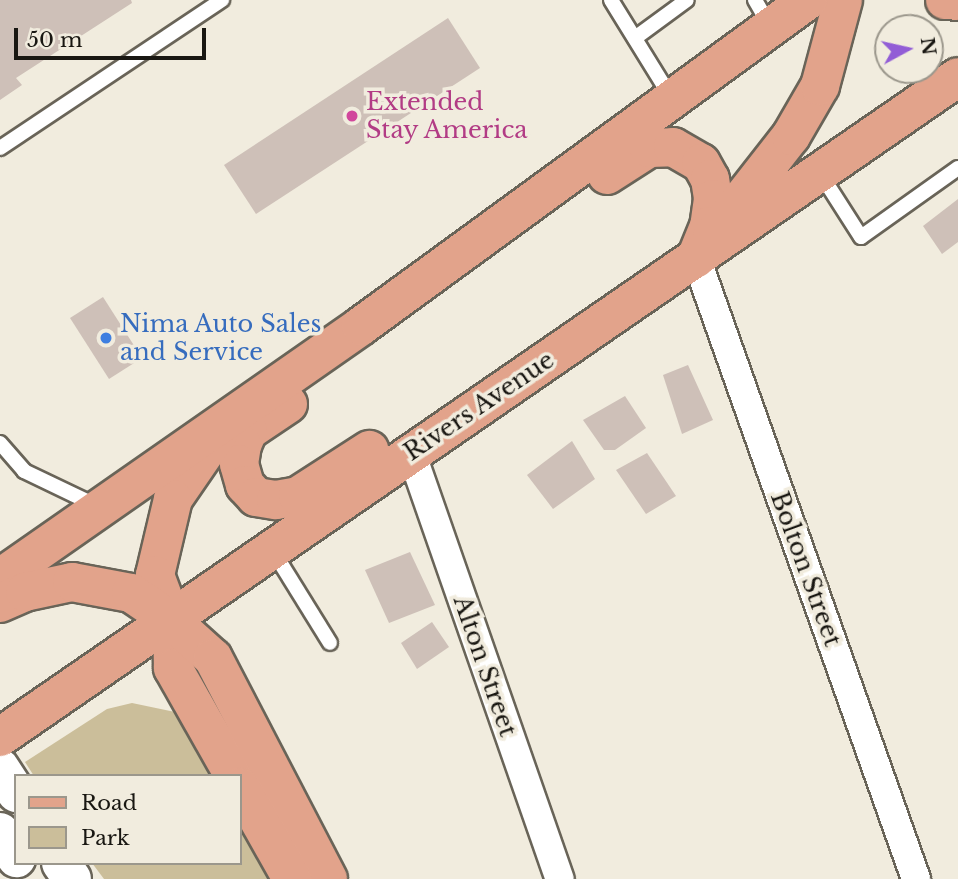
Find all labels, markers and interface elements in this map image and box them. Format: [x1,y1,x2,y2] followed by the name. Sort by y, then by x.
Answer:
[18,14,210,58] scale bar
[874,14,944,84] north arrow
[27,27,82,53] text: 50 m
[916,36,941,57] text: N
[366,88,529,144] place label: Extended Stay America
[344,108,360,124] marker: Extended Stay America
[120,310,323,366] place label: Nima Auto Sales and Service
[98,330,114,346] marker: Nima Auto Sales and Service
[398,345,560,467] street label: Rivers Avenue
[765,488,847,650] street label: Bolton Street
[448,592,522,740] street label: Alton Street
[14,774,242,865] legend
[81,790,137,816] text: Road
[81,825,130,851] text: Park

